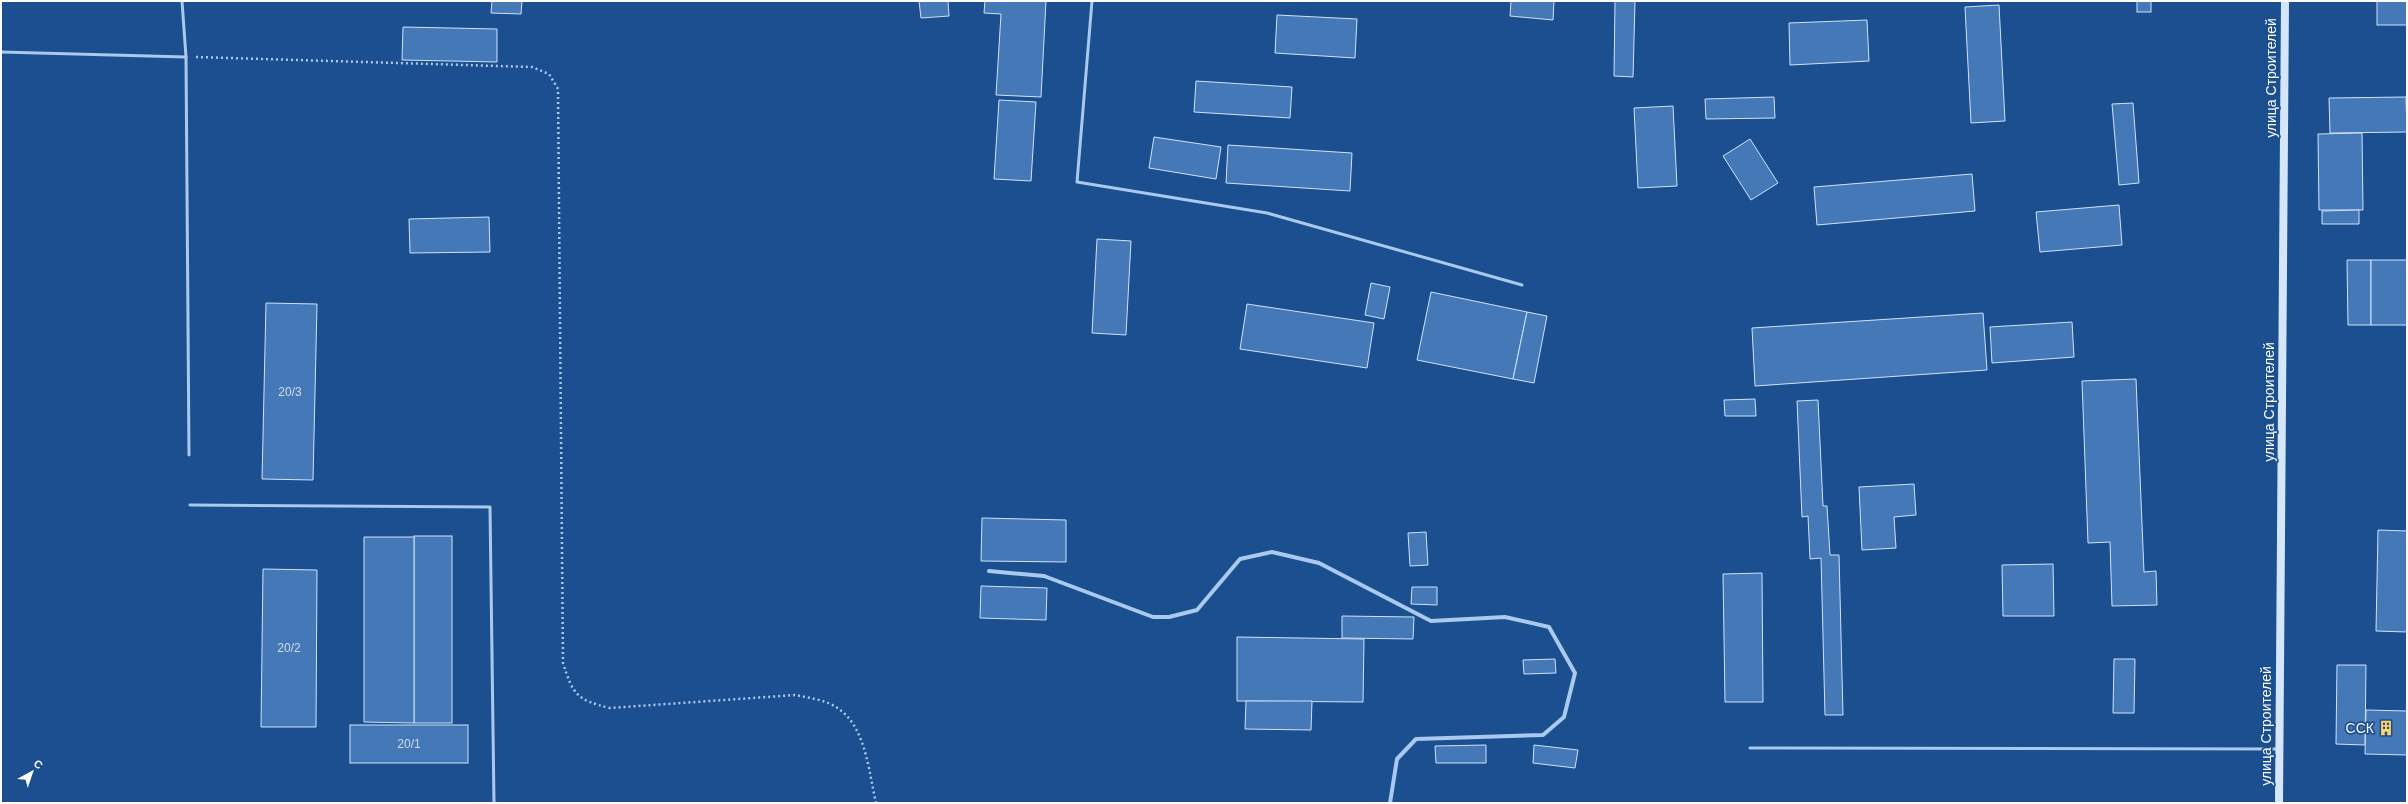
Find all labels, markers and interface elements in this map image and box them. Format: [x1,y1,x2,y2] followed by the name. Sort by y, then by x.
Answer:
[2263,18,2279,138] street label: улица Строителей
[2261,342,2277,462] street label: улица Строителей
[278,385,302,399] house number: 20/3
[277,641,301,655] house number: 20/2
[2258,666,2274,786] street label: улица Строителей
[2377,719,2395,737] building icon: ССК
[2346,720,2375,736] place label: ССК
[397,737,421,751] house number: 20/1
[12,752,52,792] north arrow
[32,757,45,772] text: С

